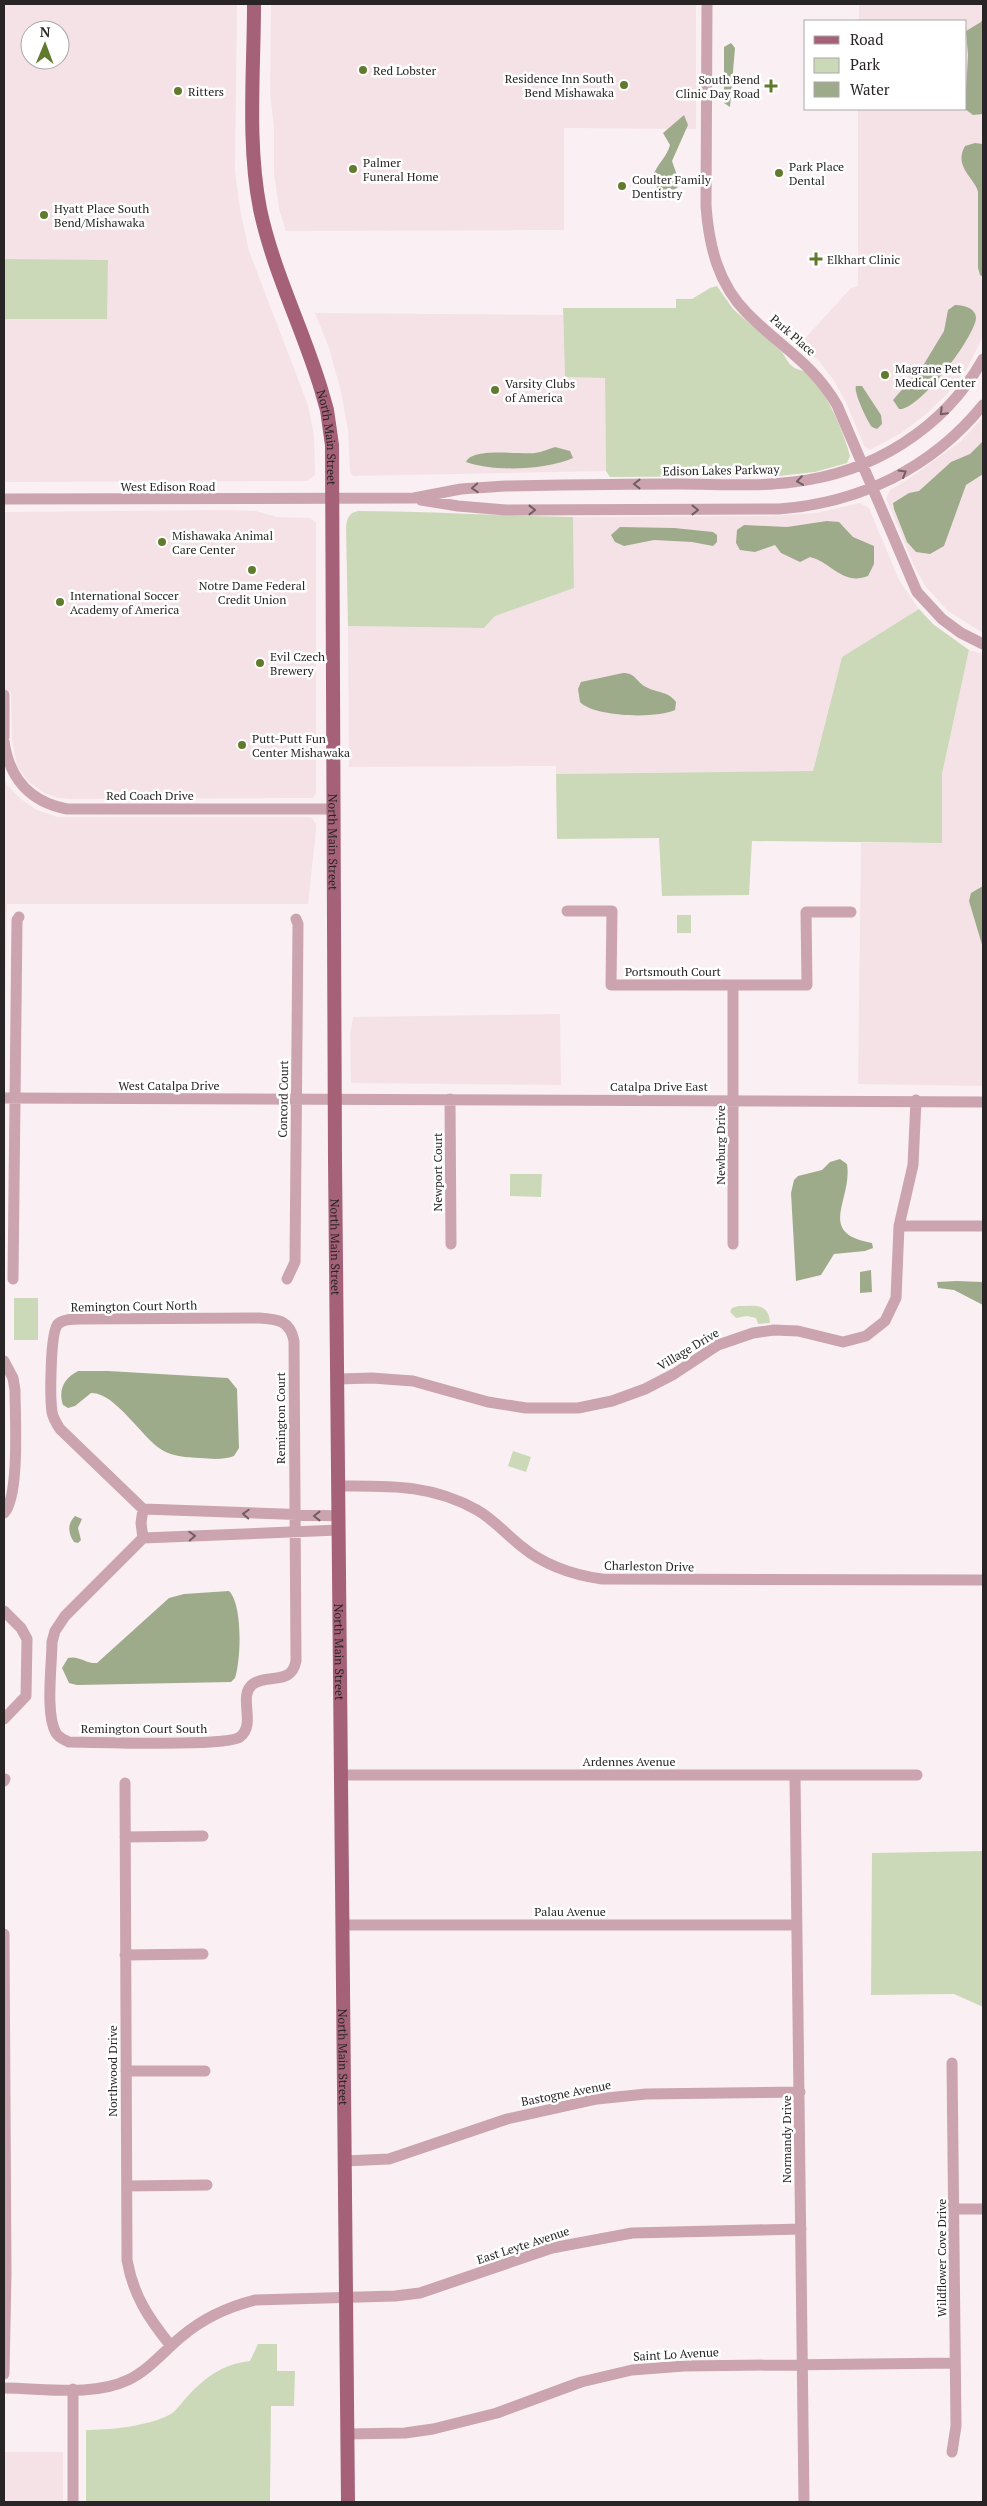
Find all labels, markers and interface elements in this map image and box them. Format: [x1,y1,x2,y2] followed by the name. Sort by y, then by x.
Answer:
[20,20,70,70] north arrow
[804,20,967,110] legend
[40,22,51,41] text: N
[850,29,883,49] text: Road
[850,54,880,74] text: Park
[373,63,436,78] place label: Red Lobster
[357,64,369,76] marker: Red Lobster
[505,71,614,100] place label: Residence Inn South Bend Mishawaka
[675,72,760,101] place label: South Bend Clinic Day Road
[618,79,630,91] marker: Residence Inn South Bend Mishawaka
[764,79,778,93] marker: South Bend Clinic Day Road
[850,79,890,99] text: Water
[188,84,224,99] place label: Ritters
[172,85,184,97] marker: Ritters
[363,155,439,184] place label: Palmer Funeral Home
[789,159,844,188] place label: Park Place Dental
[347,163,359,175] marker: Palmer Funeral Home
[773,167,785,179] marker: Park Place Dental
[632,172,712,201] place label: Coulter Family Dentistry
[616,180,628,192] marker: Coulter Family Dentistry
[54,201,149,230] place label: Hyatt Place South Bend/Mishawaka
[38,209,50,221] marker: Hyatt Place South Bend/Mishawaka
[809,252,823,266] marker: Elkhart Clinic
[827,252,901,267] place label: Elkhart Clinic
[767,311,819,359] street label: Park Place
[895,361,976,390] place label: Magrane Pet Medical Center
[879,369,891,381] marker: Magrane Pet Medical Center
[505,376,575,405] place label: Varsity Clubs of America
[489,384,501,396] marker: Varsity Clubs of America
[314,388,340,486] street label: North Main Street
[940,406,949,415] one-way arrow
[662,461,780,479] street label: Edison Lakes Parkway
[898,470,907,480] one-way arrow
[795,476,804,486] one-way arrow
[121,479,216,494] street label: West Edison Road
[633,479,640,489] one-way arrow
[470,482,478,493] one-way arrow
[528,505,536,515] one-way arrow
[691,505,699,515] one-way arrow
[172,528,273,557] place label: Mishawaka Animal Care Center
[156,536,168,548] marker: Mishawaka Animal Care Center
[246,564,258,576] marker: Notre Dame Federal Credit Union
[199,578,306,607] place label: Notre Dame Federal Credit Union
[70,588,179,617] place label: International Soccer Academy of America
[54,596,66,608] marker: International Soccer Academy of America
[270,649,325,678] place label: Evil Czech Brewery
[254,657,266,669] marker: Evil Czech Brewery
[252,731,350,760] place label: Putt-Putt Fun Center Mishawaka
[236,739,248,751] marker: Putt-Putt Fun Center Mishawaka
[106,788,194,803] street label: Red Coach Drive
[326,794,341,891] street label: North Main Street
[625,964,722,979] street label: Portsmouth Court
[275,1060,291,1138] street label: Concord Court
[118,1078,220,1093] street label: West Catalpa Drive
[610,1079,708,1094] street label: Catalpa Drive East
[713,1105,728,1185] street label: Newburg Drive
[430,1132,445,1211] street label: Newport Court
[328,1199,344,1296] street label: North Main Street
[71,1297,197,1315] street label: Remington Court North
[655,1325,721,1373] street label: Village Drive
[273,1371,288,1464] street label: Remington Court
[242,1509,250,1520] one-way arrow
[312,1511,320,1521] one-way arrow
[188,1530,196,1541] one-way arrow
[604,1558,694,1574] street label: Charleston Drive
[332,1604,348,1701] street label: North Main Street
[81,1721,207,1736] street label: Remington Court South
[583,1754,675,1769] street label: Ardennes Avenue
[534,1904,606,1919] street label: Palau Avenue
[336,2009,352,2106] street label: North Main Street
[105,2025,120,2117] street label: Northwood Drive
[520,2077,612,2109] street label: Bastogne Avenue
[779,2095,794,2183] street label: Normandy Drive
[934,2199,949,2317] street label: Wildflower Cove Drive
[475,2223,571,2267] street label: East Leyte Avenue
[633,2344,719,2364] street label: Saint Lo Avenue

